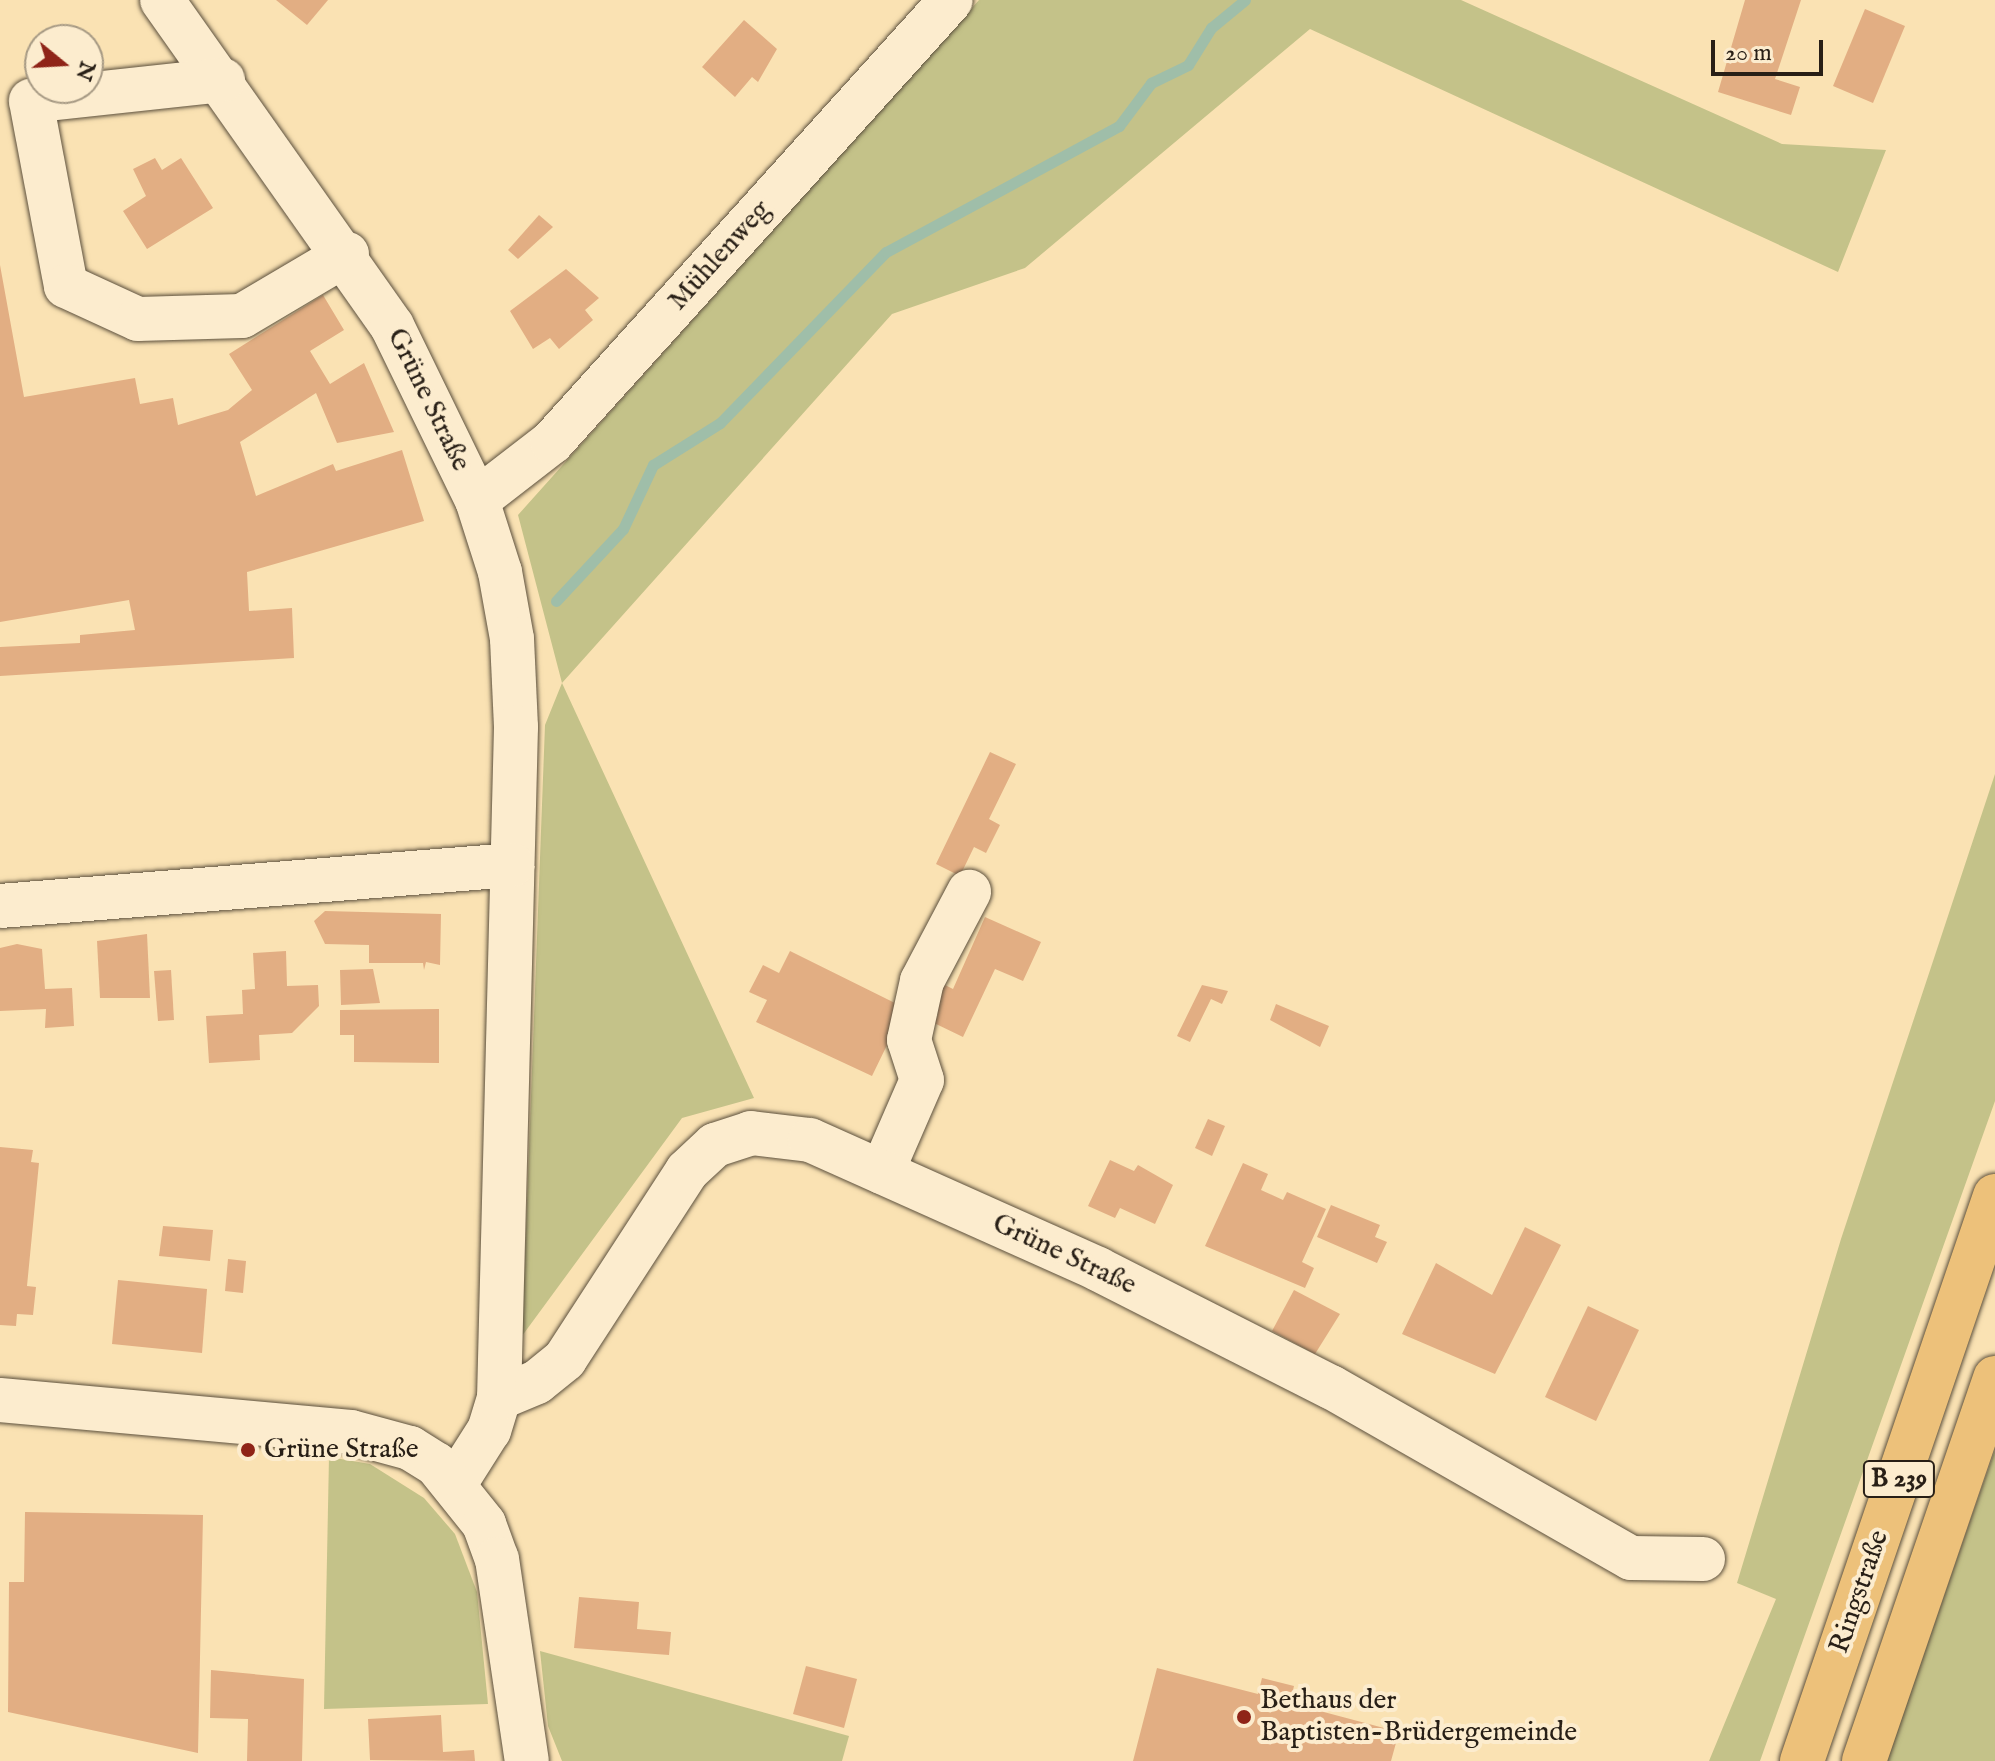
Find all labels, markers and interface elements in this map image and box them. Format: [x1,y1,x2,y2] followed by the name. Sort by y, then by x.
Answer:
[24,24,104,104] north arrow
[1715,24,1827,74] scale bar
[1725,38,1772,69] text: 20 m
[69,57,101,84] text: N
[662,194,778,318] street label: Mühlenweg
[379,323,477,477] street label: Grüne Straße
[987,1207,1141,1303] street label: Grüne Straße
[264,1433,419,1467] place label: Grüne Straße
[239,1441,257,1459] marker: Grüne Straße
[1861,1457,1937,1501] road number: B 239
[1823,1526,1897,1658] street label: Ringstraße
[1260,1684,1577,1750] place label: Bethaus der Baptisten-Brüdergemeinde
[1235,1708,1253,1726] marker: Bethaus der Baptisten-Brüdergemeinde

